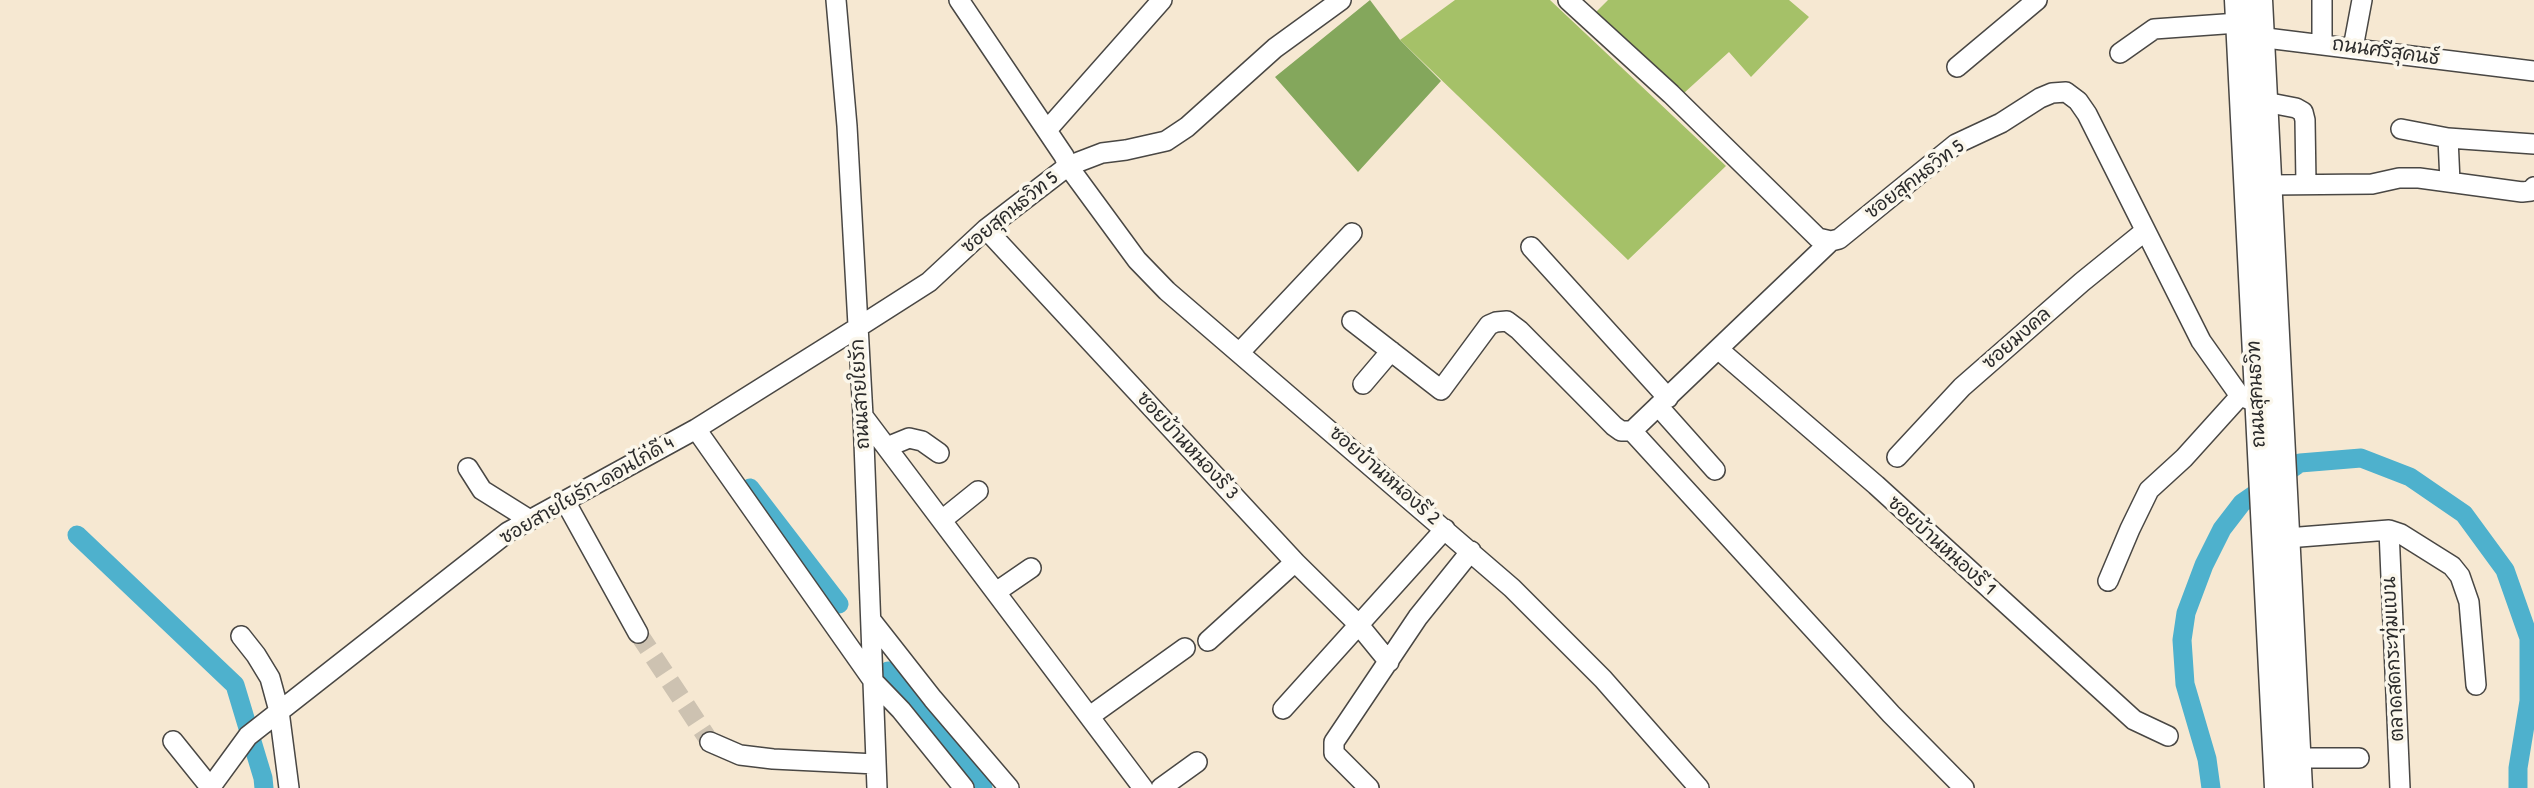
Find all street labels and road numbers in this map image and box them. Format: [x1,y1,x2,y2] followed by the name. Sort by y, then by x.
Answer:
[2331,33,2441,71] street label: ถนนศรีสุคนธ์
[1861,135,1969,225] street label: ซอยสุคนธวิท 5
[957,167,1063,259] street label: ซอยสุคนธวิท 5
[1978,303,2056,375] street label: ซอยมงคล
[847,338,875,450] street label: ถนนสายใยรัก
[2243,340,2271,448] street label: ถนนสุคนธวิท
[1131,388,1243,504] street label: ซอยบ้านหนองรี 3
[1324,422,1444,530] street label: ซอยบ้านหนองรี 2
[496,432,678,550] street label: ซอยสายใยรัก-ดอนไก่ดี 4
[1882,492,2000,600] street label: ซอยบ้านหนองรี 1
[2378,576,2410,742] street label: ตลาดสดกระทุ่มแบน

